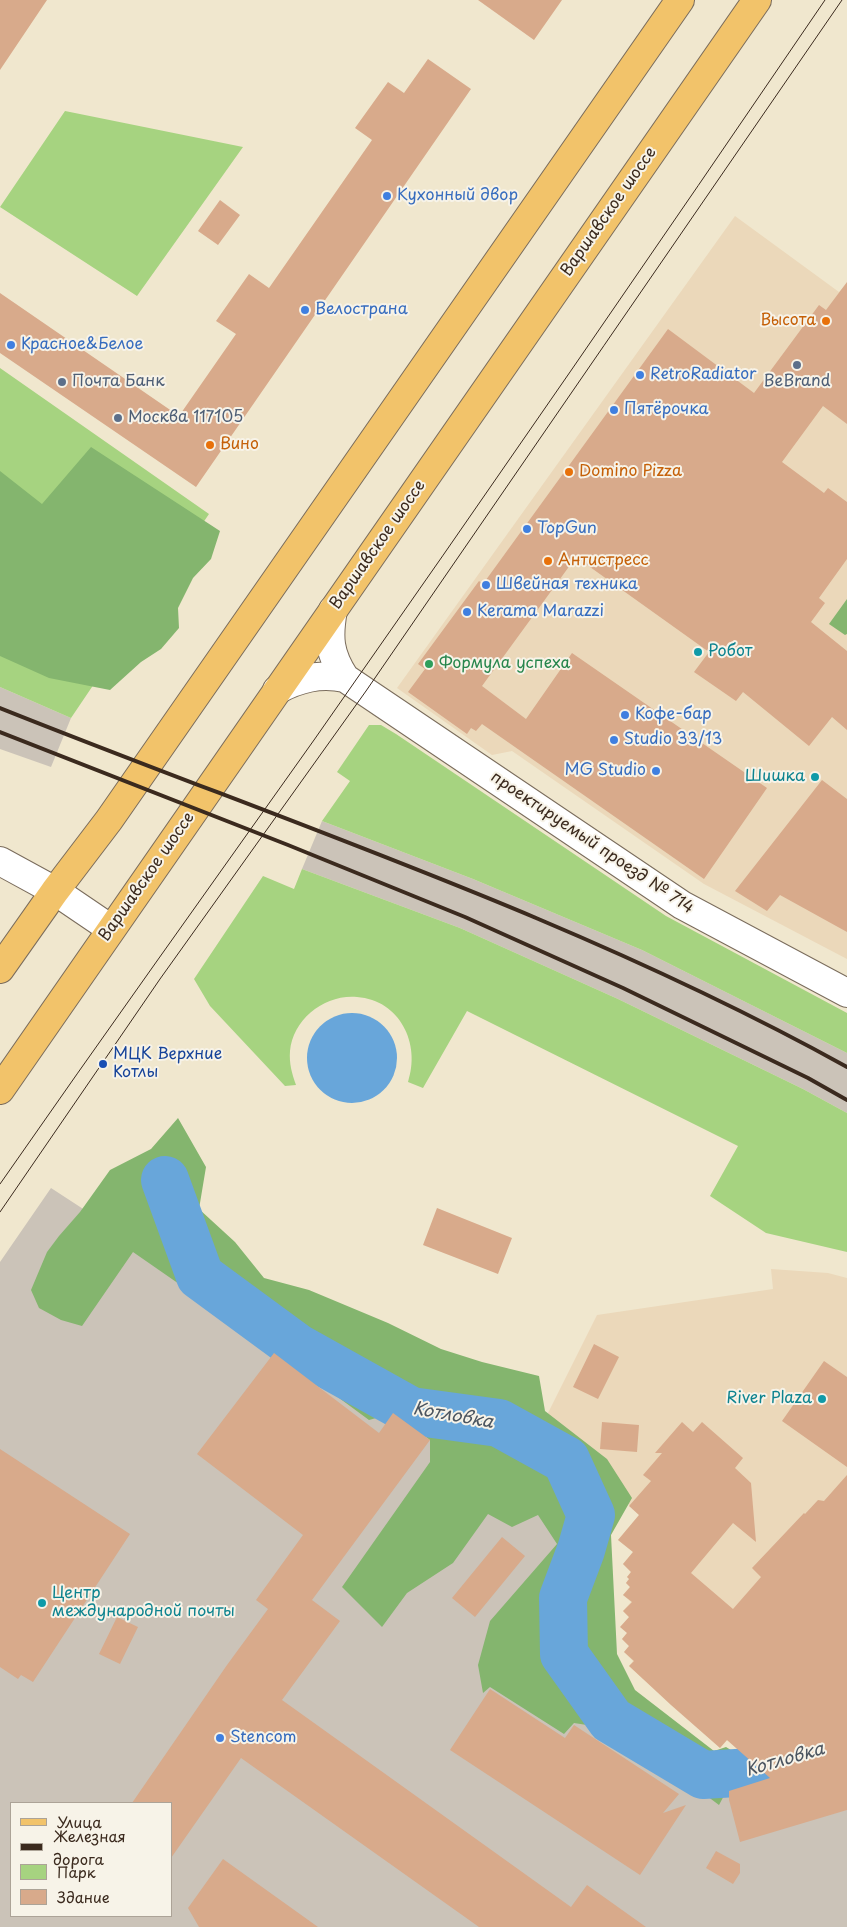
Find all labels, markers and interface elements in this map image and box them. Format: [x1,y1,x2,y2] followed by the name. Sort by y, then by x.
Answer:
[557,144,661,280] street label: Варшавское шоссе
[397,186,518,206] place label: Кухонный двор
[381,190,393,202] marker: Кухонный двор
[315,300,408,320] place label: Велострана
[299,304,311,316] marker: Велострана
[760,311,816,331] place label: Высота
[820,315,832,327] marker: Высота
[21,335,143,355] place label: Красное&Белое
[5,339,17,351] marker: Красное&Белое
[791,359,803,371] marker: BeBrand
[650,365,757,385] place label: RetroRadiator
[634,369,646,381] marker: RetroRadiator
[72,372,165,392] place label: Почта Банк
[764,372,830,392] place label: BeBrand
[56,376,68,388] marker: Почта Банк
[624,400,709,420] place label: Пятёрочка
[608,404,620,416] marker: Пятёрочка
[128,408,243,428] place label: Москва 117105
[112,412,124,424] marker: Москва 117105
[220,435,259,455] place label: Вино
[204,439,216,451] marker: Вино
[579,462,682,482] place label: Domino Pizza
[563,466,575,478] marker: Domino Pizza
[326,477,430,613] street label: Варшавское шоссе
[537,519,597,539] place label: TopGun
[521,523,533,535] marker: TopGun
[558,551,649,571] place label: Антистресс
[542,555,554,567] marker: Антистресс
[496,575,638,595] place label: Швейная техника
[480,579,492,591] marker: Швейная техника
[477,602,604,622] place label: Kerama Marazzi
[461,606,473,618] marker: Kerama Marazzi
[708,642,753,662] place label: Робот
[692,646,704,658] marker: Робот
[439,654,570,674] place label: Формула успеха
[423,658,435,670] marker: Формула успеха
[635,705,712,725] place label: Кофе-бар
[619,709,631,721] marker: Кофе-бар
[624,730,722,750] place label: Studio 33/13
[608,734,620,746] marker: Studio 33/13
[564,761,646,781] place label: MG Studio
[650,765,662,777] marker: MG Studio
[745,767,805,787] place label: Шишка
[487,768,697,918] street label: проектируемый проезд № 714
[809,771,821,783] marker: Шишка
[95,809,199,945] street label: Варшавское шоссе
[113,1045,222,1083] place label: МЦК Верхние Котлы
[97,1058,109,1070] marker: МЦК Верхние Котлы
[726,1389,812,1409] place label: River Plaza
[816,1393,828,1405] marker: River Plaza
[411,1398,495,1434] water label: Котловка
[52,1584,235,1622] place label: Центр международной почты
[36,1597,48,1609] marker: Центр международной почты
[230,1728,297,1748] place label: Stencom
[214,1732,226,1744] marker: Stencom
[743,1738,827,1782] water label: Котловка
[10,1802,172,1917] legend
[57,1810,102,1833] text: Улица
[53,1824,126,1870] text: Железная дорога
[57,1860,96,1883] text: Парк
[57,1885,110,1908] text: Здание

